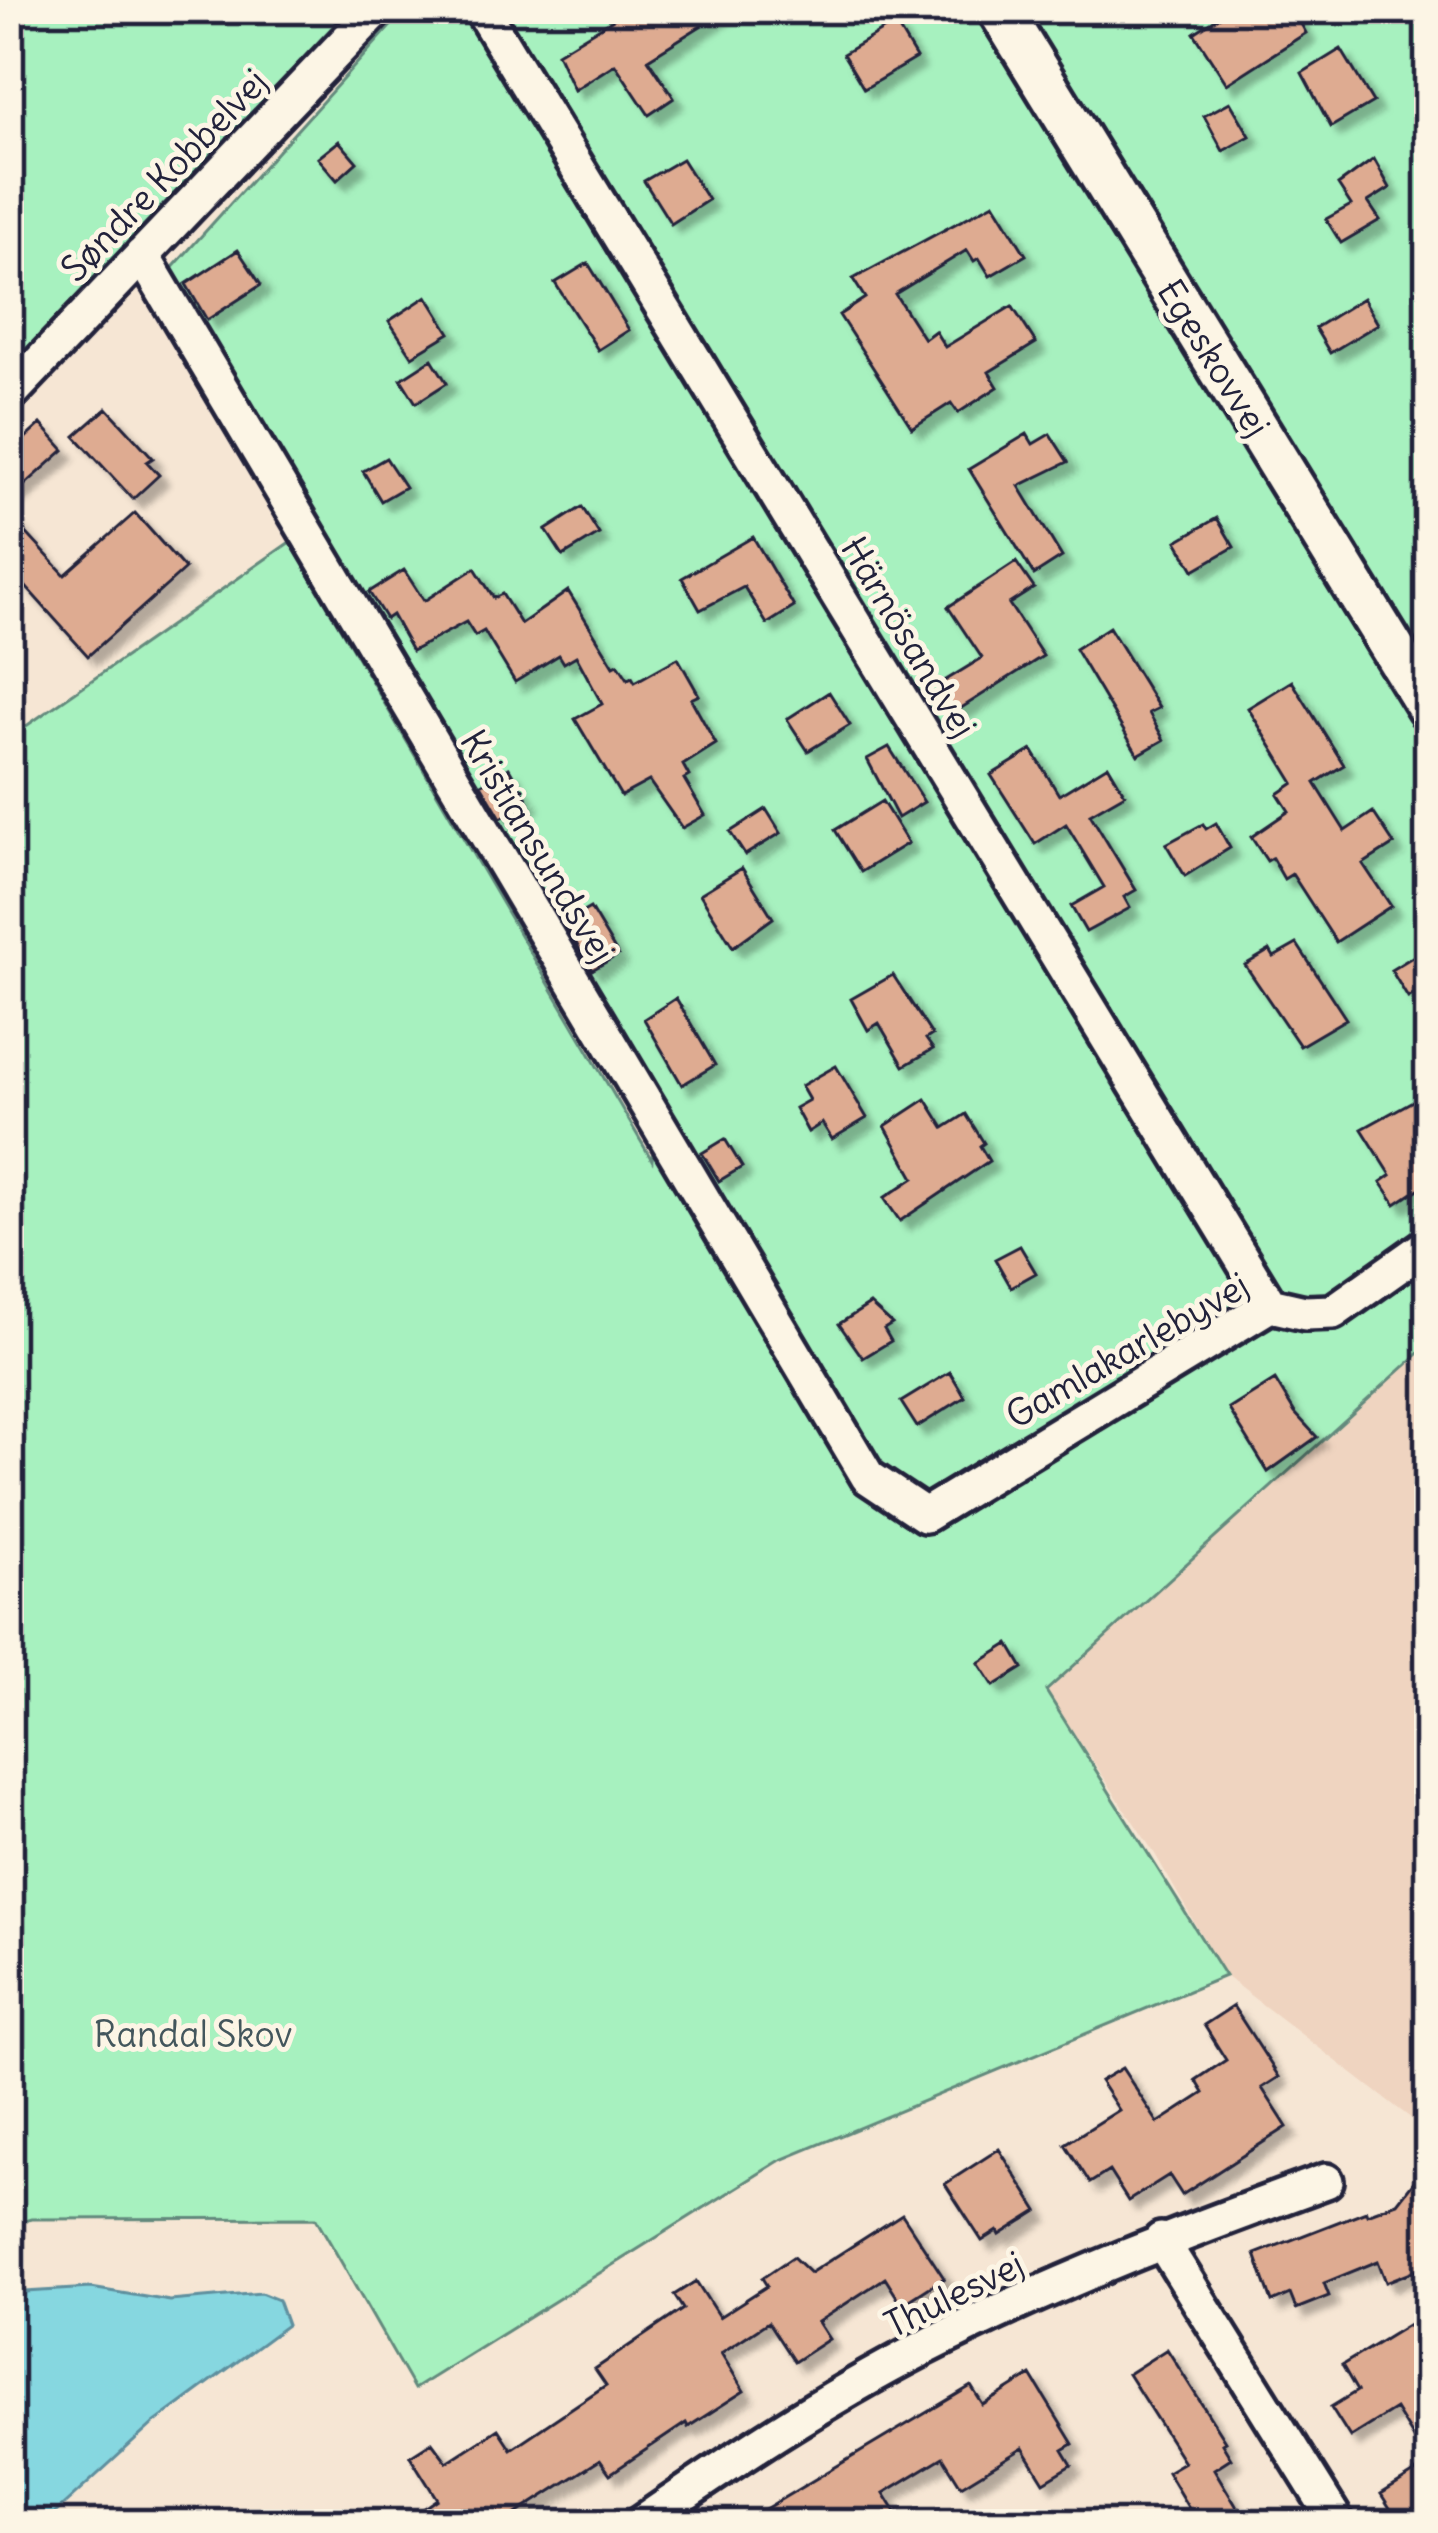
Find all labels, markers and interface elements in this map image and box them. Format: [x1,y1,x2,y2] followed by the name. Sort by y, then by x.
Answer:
[52,60,277,291] street label: Søndre Kobbelvej
[1148,271,1280,445] street label: Egeskovvej
[831,529,986,746] street label: Härnösandvej
[450,722,625,971] street label: Kristiansundsvej
[998,1263,1257,1438] street label: Gamlakarlebyvej
[94,2012,292,2057] park label: Randal Skov
[877,2242,1031,2347] street label: Thulesvej

